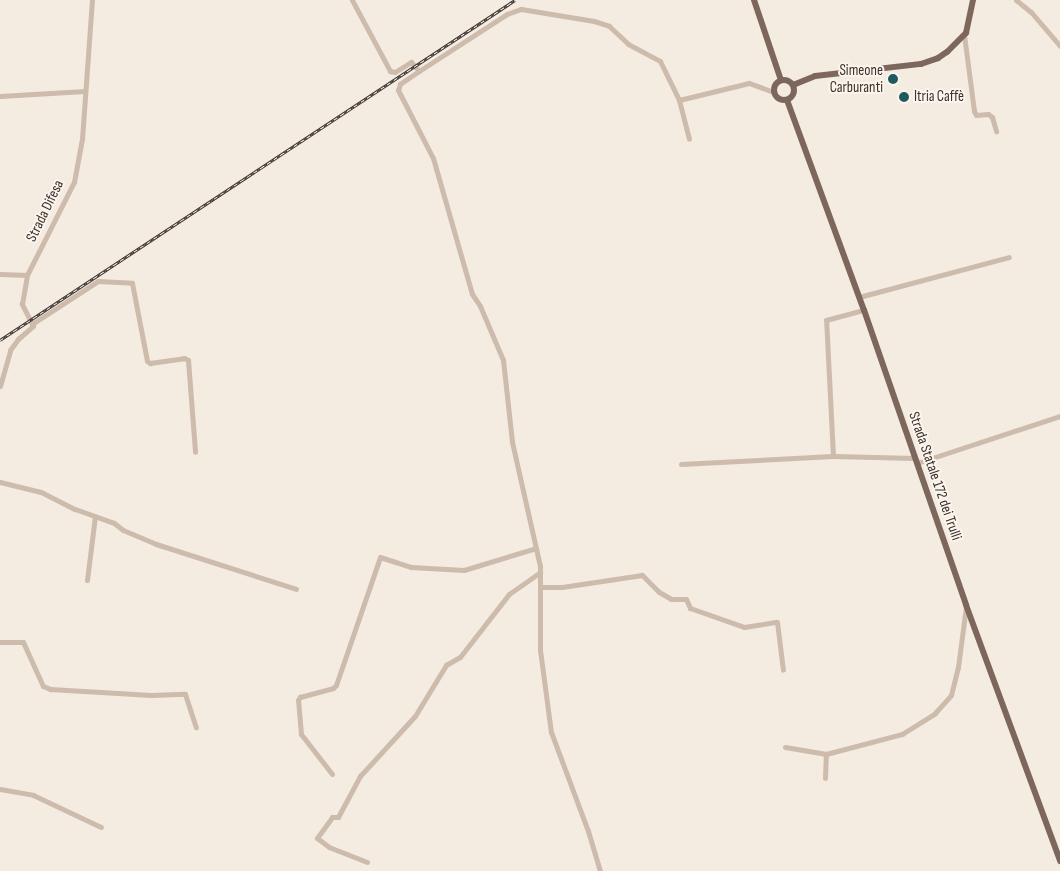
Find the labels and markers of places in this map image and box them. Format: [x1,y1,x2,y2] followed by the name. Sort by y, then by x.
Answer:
[830,61,883,96] place label: Simeone Carburanti
[887,73,899,85] marker: Simeone Carburanti
[914,88,964,106] place label: Itria Caffè
[898,91,910,103] marker: Itria Caffè

